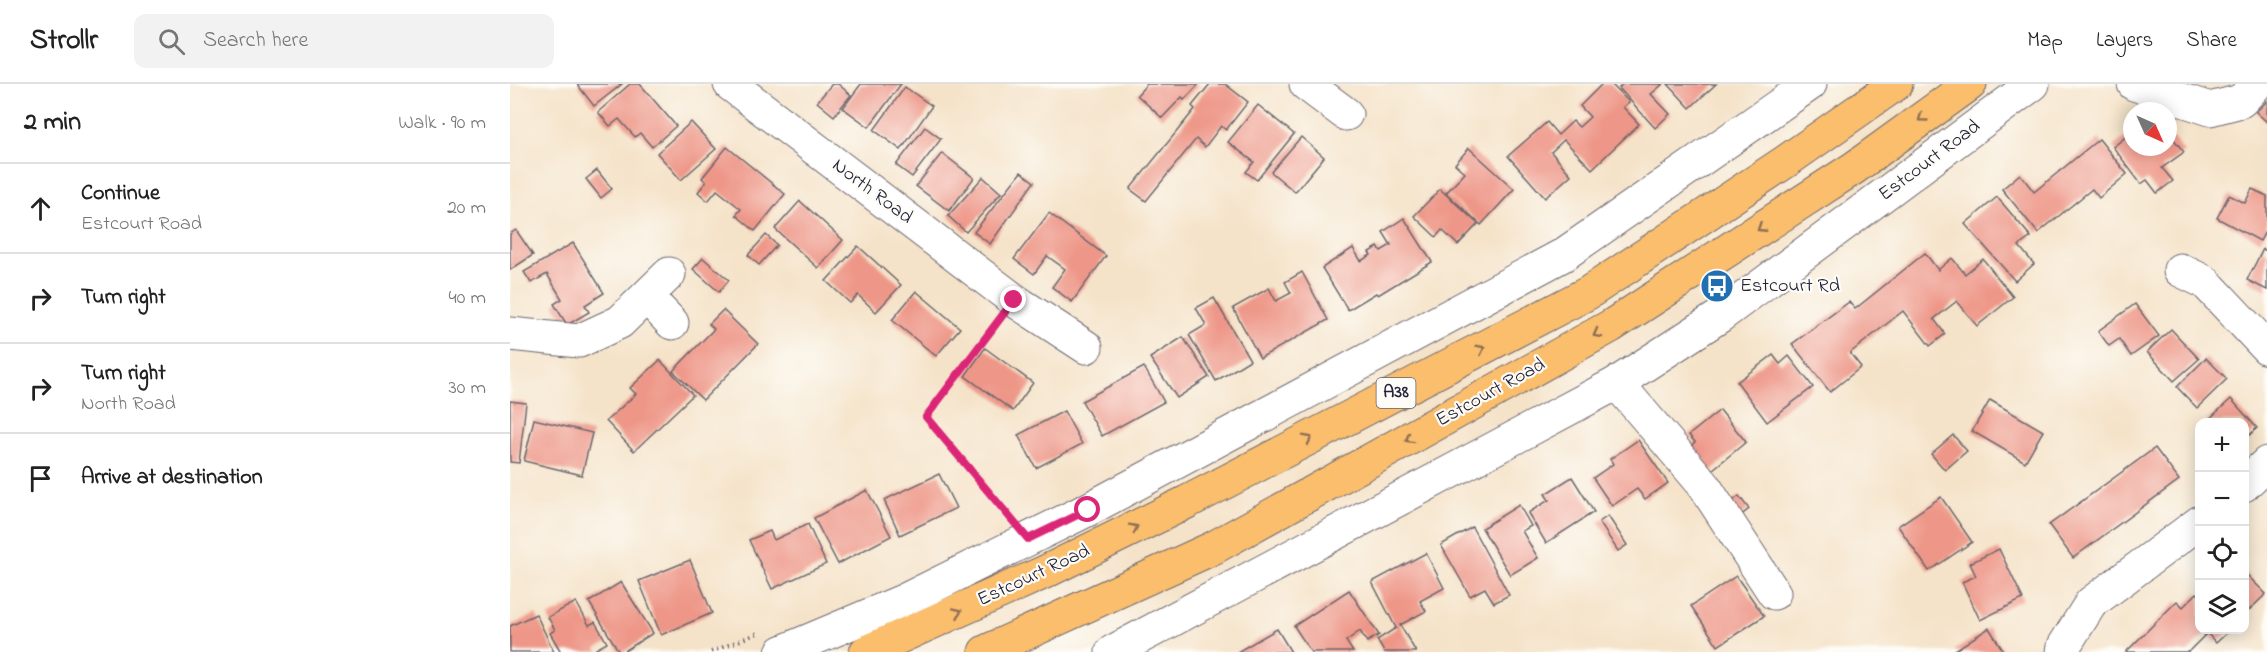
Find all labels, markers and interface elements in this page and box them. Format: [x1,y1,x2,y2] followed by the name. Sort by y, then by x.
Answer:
[134,14,554,68] search box
[30,21,98,62] text: Strollr
[155,25,188,58] icon: search
[203,25,308,57] text: Search here
[2027,26,2063,56] text: Map
[2096,26,2153,56] text: Layers
[2186,26,2237,56] text: Share
[2123,102,2177,156] north arrow
[24,104,81,142] text: 2 min
[398,109,486,138] text: Walk · 90 m
[1918,111,1929,122] one-way arrow
[1873,113,1987,209] street label: Estcourt Road
[825,152,919,232] street label: North Road
[81,178,160,210] text: Continue
[24,192,57,225] icon: ahead
[447,194,486,223] text: 20 m
[81,210,202,239] text: Estcourt Road
[1757,221,1767,233] one-way arrow
[1699,268,1735,304] bus stop icon: Estcourt Rd
[1740,272,1840,301] place label: Estcourt Rd
[24,282,57,315] icon: right
[81,282,166,314] text: Turn right
[449,284,486,313] text: 40 m
[1000,286,1026,312] route end
[1593,327,1603,338] one-way arrow
[1475,345,1485,356] one-way arrow
[1431,351,1551,435] street label: Estcourt Road
[81,358,166,390] text: Turn right
[24,372,57,405] icon: right
[449,374,486,403] text: 30 m
[1376,378,1416,408] road number: A38
[81,390,176,419] text: North Road
[2195,418,2249,634] map controls
[2195,418,2249,472] button: +
[1405,432,1415,443] one-way arrow
[1302,435,1312,446] one-way arrow
[24,462,57,495] icon: arrive
[81,462,263,494] text: Arrive at destination
[2195,472,2249,526] button: −
[1074,496,1100,522] route start
[1128,523,1139,535] one-way arrow
[2195,526,2249,580] button: locate
[973,537,1095,615] street label: Estcourt Road
[2195,580,2249,634] button: layers
[952,607,963,619] one-way arrow

